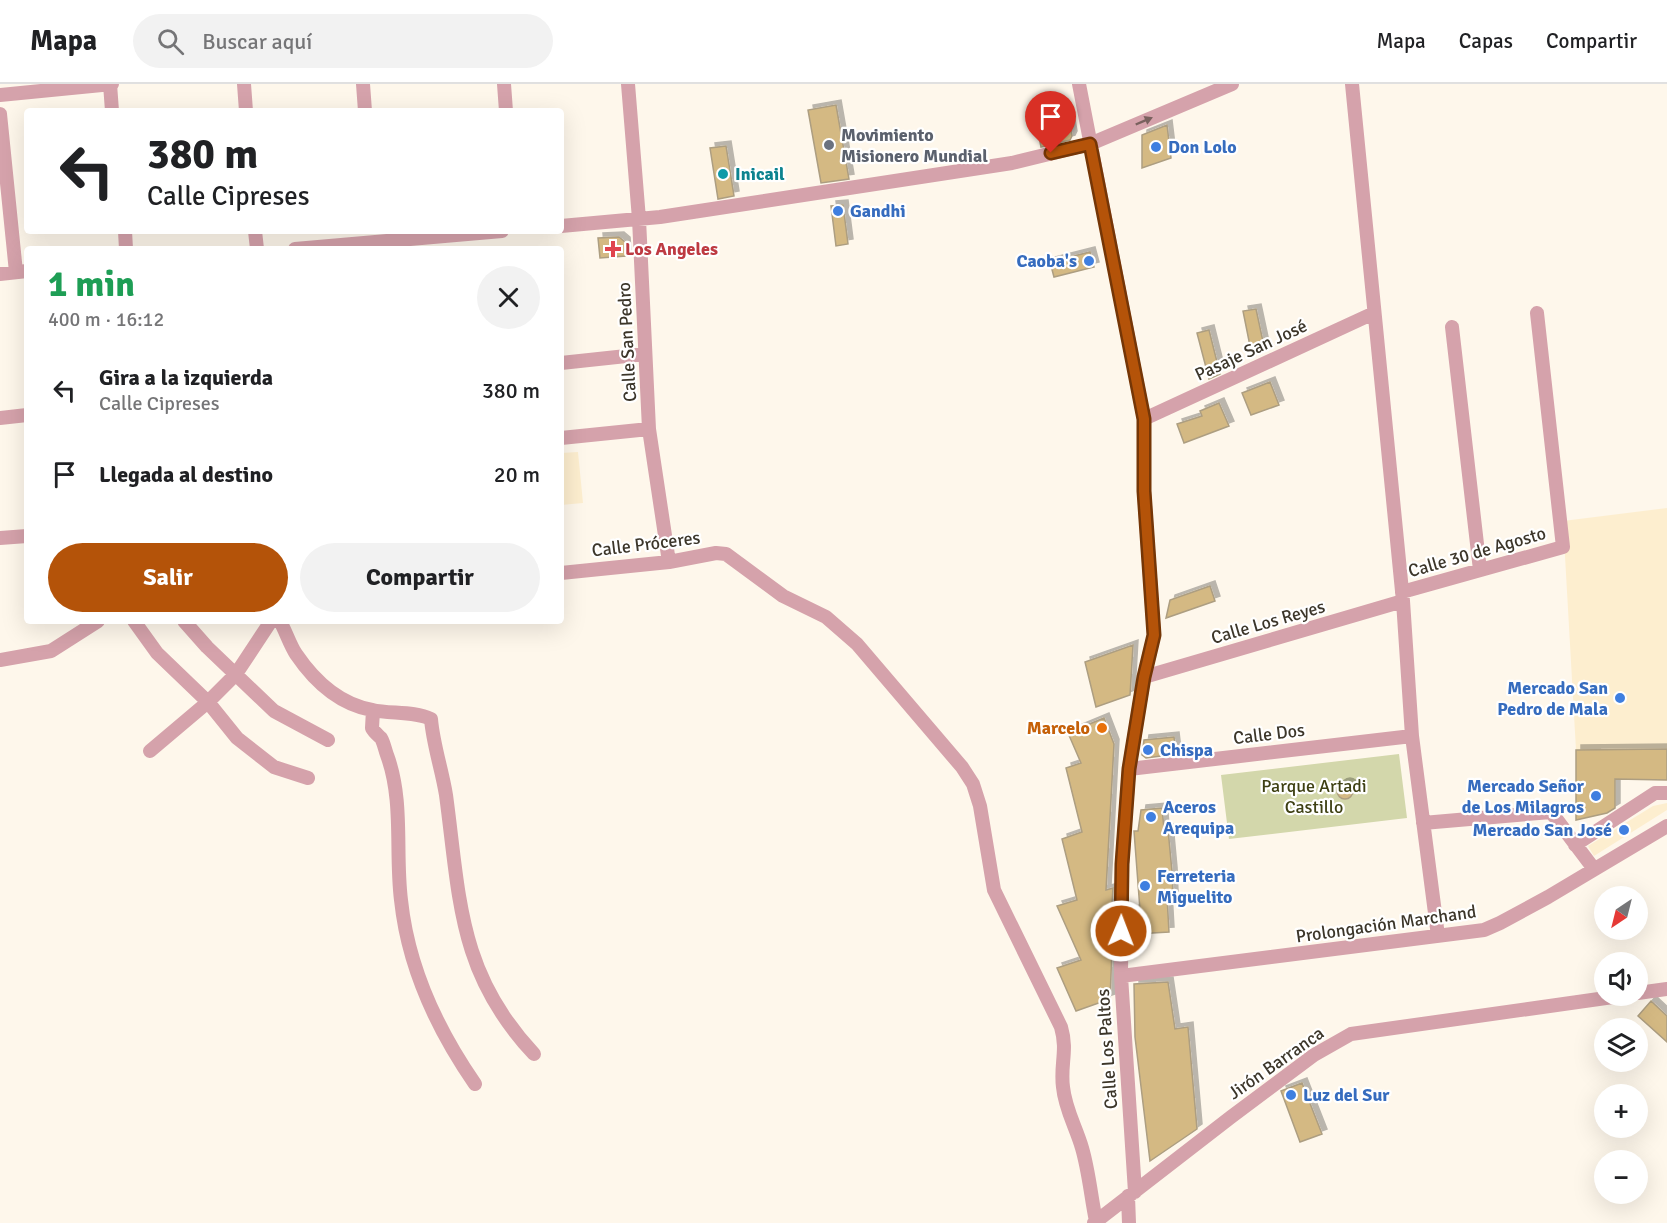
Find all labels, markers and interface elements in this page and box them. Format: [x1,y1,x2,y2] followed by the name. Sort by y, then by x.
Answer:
[133,14,553,68] search box
[30,24,97,58] text: Mapa
[154,25,187,58] icon: search
[202,28,312,55] text: Buscar aquí
[1376,28,1426,54] text: Mapa
[1459,28,1513,54] text: Capas
[1546,28,1637,54] text: Compartir
[1025,91,1076,153] pin
[1034,100,1067,133] icon: arrive
[1135,116,1153,126] one-way arrow
[841,124,988,167] place label: Movimiento Misionero Mundial
[147,129,258,180] text: 380 m
[48,132,126,210] icon: left
[1168,136,1237,158] place label: Don Lolo
[822,138,836,152] marker: Movimiento Misionero Mundial
[1149,140,1163,154] marker: Don Lolo
[735,163,785,185] place label: Inicail
[716,167,730,181] marker: Inicail
[147,180,310,213] text: Calle Cipreses
[850,200,906,222] place label: Gandhi
[831,204,845,218] marker: Gandhi
[625,238,718,260] place label: Los Angeles
[606,242,620,256] marker: Los Angeles
[1017,250,1077,272] place label: Caoba's
[1082,254,1096,268] marker: Caoba's
[48,262,135,307] text: 1 min
[477,266,540,329] button: close
[613,282,641,402] street label: Calle San Pedro
[48,307,164,332] text: 400 m · 16:12
[1191,314,1311,386] street label: Pasaje San José
[99,364,273,391] text: Gira a la izquierda
[48,374,81,407] icon: left
[482,377,540,404] text: 380 m
[99,391,219,416] text: Calle Cipreses
[48,458,81,491] icon: arrive
[99,461,273,488] text: Llegada al destino
[494,461,540,488] text: 20 m
[1406,522,1548,582] street label: Calle 30 de Agosto
[590,526,702,562] street label: Calle Próceres
[48,543,288,612] button: Salir
[300,543,540,612] button: Compartir
[1208,595,1328,649] street label: Calle Los Reyes
[1497,677,1608,720] place label: Mercado San Pedro de Mala
[1613,691,1627,705] marker: Mercado San Pedro de Mala
[1027,717,1090,739] place label: Marcelo
[1232,719,1306,749] street label: Calle Dos
[1095,721,1109,735] marker: Marcelo
[1160,739,1213,761] place label: Chispa
[1141,743,1155,757] marker: Chispa
[1261,775,1367,818] park label: Parque Artadi Castillo
[1462,775,1585,818] place label: Mercado Señor de Los Milagros
[1589,789,1603,803] marker: Mercado Señor de Los Milagros
[1163,796,1234,839] place label: Aceros Arequipa
[1144,810,1158,824] marker: Aceros Arequipa
[1473,819,1612,841] place label: Mercado San José
[1617,823,1631,837] marker: Mercado San José
[1157,865,1236,908] place label: Ferreteria Miguelito
[1138,879,1152,893] marker: Ferreteria Miguelito
[1594,886,1648,940] north arrow
[1594,886,1648,1204] map controls
[1089,899,1153,963] position arrow
[1294,900,1478,948] street label: Prolongación Marchand
[1594,952,1648,1006] button: sound
[1092,988,1122,1110] street label: Calle Los Paltos
[1594,1018,1648,1072] button: layers
[1224,1022,1328,1104] street label: Jirón Barranca
[1303,1084,1390,1106] place label: Luz del Sur
[1594,1084,1648,1138] button: +
[1284,1088,1298,1102] marker: Luz del Sur
[1594,1150,1648,1204] button: −

